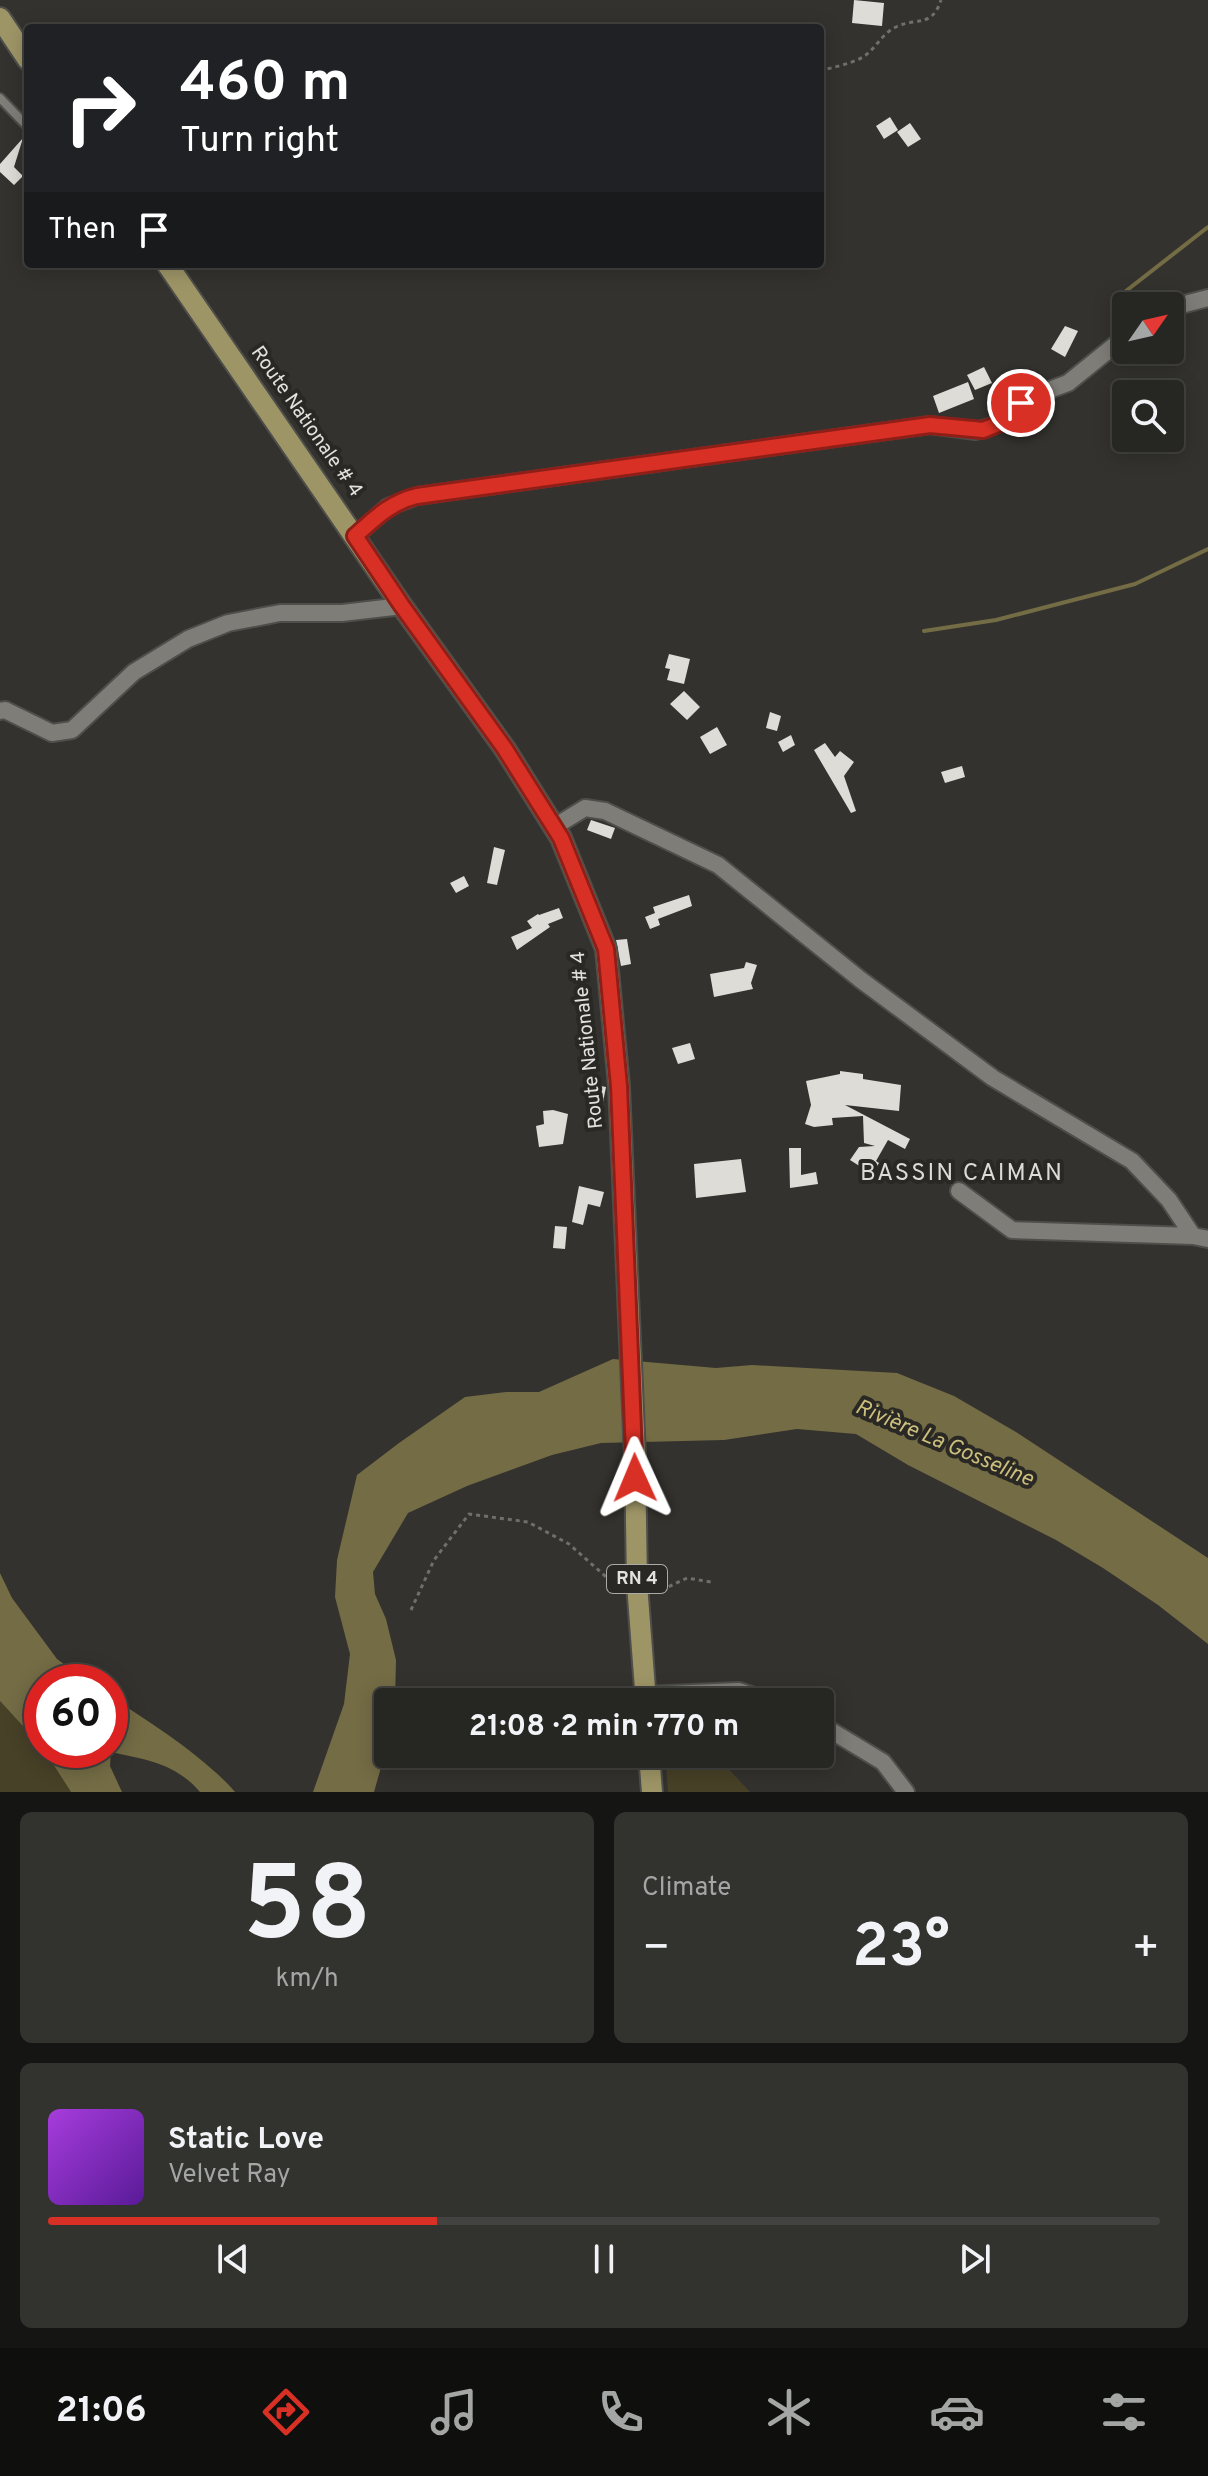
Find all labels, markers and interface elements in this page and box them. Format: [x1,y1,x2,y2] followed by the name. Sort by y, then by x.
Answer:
[180,50,350,120] text: 460 m
[48,56,152,160] icon: right
[180,119,339,165] text: Turn right
[132,208,176,252] icon: arrive
[48,212,116,249] text: Then
[1112,292,1184,364] north arrow
[1112,292,1184,452] map controls
[244,341,368,503] street label: Route Nationale # 4
[987,369,1055,437] pin
[1112,380,1184,452] button: search
[999,381,1043,425] icon: arrive
[566,950,610,1130] street label: Route Nationale # 4
[860,1159,1064,1189] district label: BASSIN CAIMAN
[851,1394,1038,1494] water label: Rivière La Gosseline
[593,1436,677,1520] position arrow
[607,1565,667,1593] road number: RN 4
[24,1664,128,1768] speed limit sign: 60
[469,1709,739,1746] text: 21:08 · 2 min · 770 m
[243,1845,371,1977] text: 58
[642,1872,731,1905] text: Climate
[852,1912,950,1988] text: 23°
[642,1922,670,1978] text: −
[1132,1922,1160,1978] text: +
[275,1963,339,1996] text: km/h
[168,2122,324,2159] text: Static Love
[168,2159,291,2192] text: Velvet Ray
[211,2237,255,2281] icon: previous
[582,2237,626,2281] icon: pause
[953,2237,997,2281] icon: next
[258,2384,314,2440] icon: directions
[426,2384,482,2440] icon: music
[593,2384,649,2440] icon: phone
[761,2384,817,2440] icon: climate
[929,2384,985,2440] icon: car
[1096,2384,1152,2440] icon: filters
[56,2389,147,2435] text: 21:06

